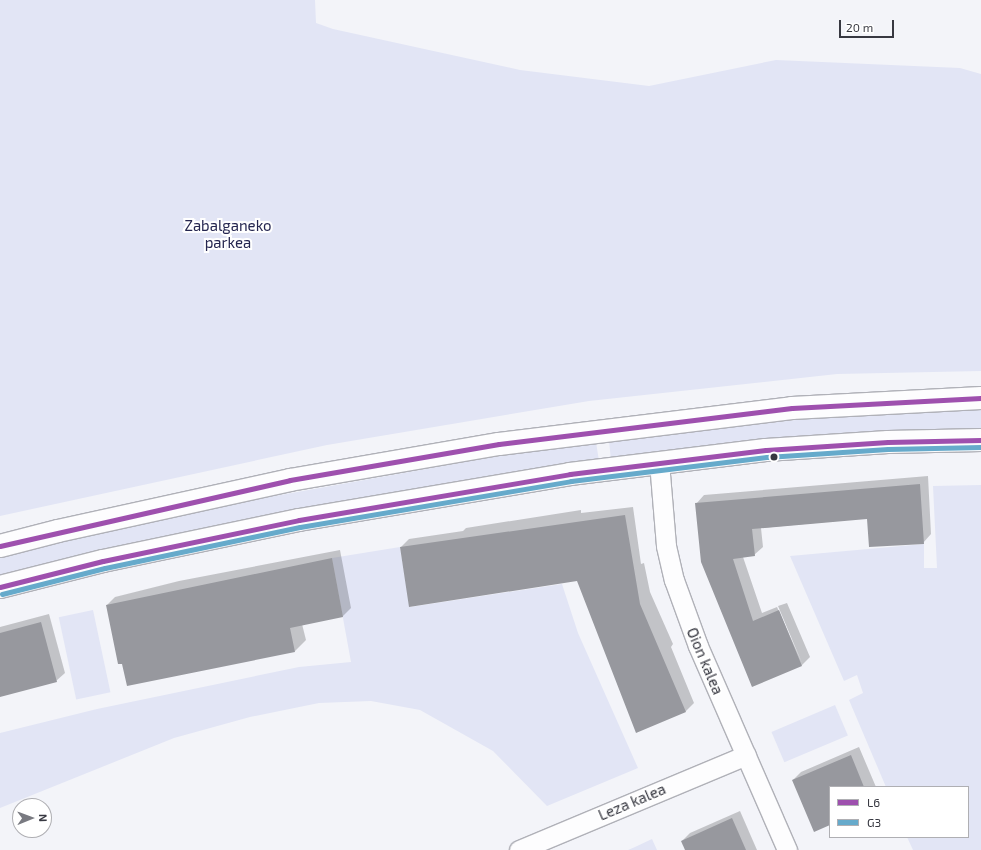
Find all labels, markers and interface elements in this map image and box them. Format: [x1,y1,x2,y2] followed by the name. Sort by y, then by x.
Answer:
[841,12,896,38] scale bar
[846,20,873,34] text: 20 m
[184,216,272,251] park label: Zabalganeko parkea
[769,452,779,462] unlabelled marker
[683,625,727,697] street label: Oion kalea
[596,780,668,824] street label: Leza kalea
[829,786,969,838] legend
[867,795,880,809] text: L6
[12,798,52,838] north arrow
[37,814,50,822] text: N
[867,815,881,829] text: G3

